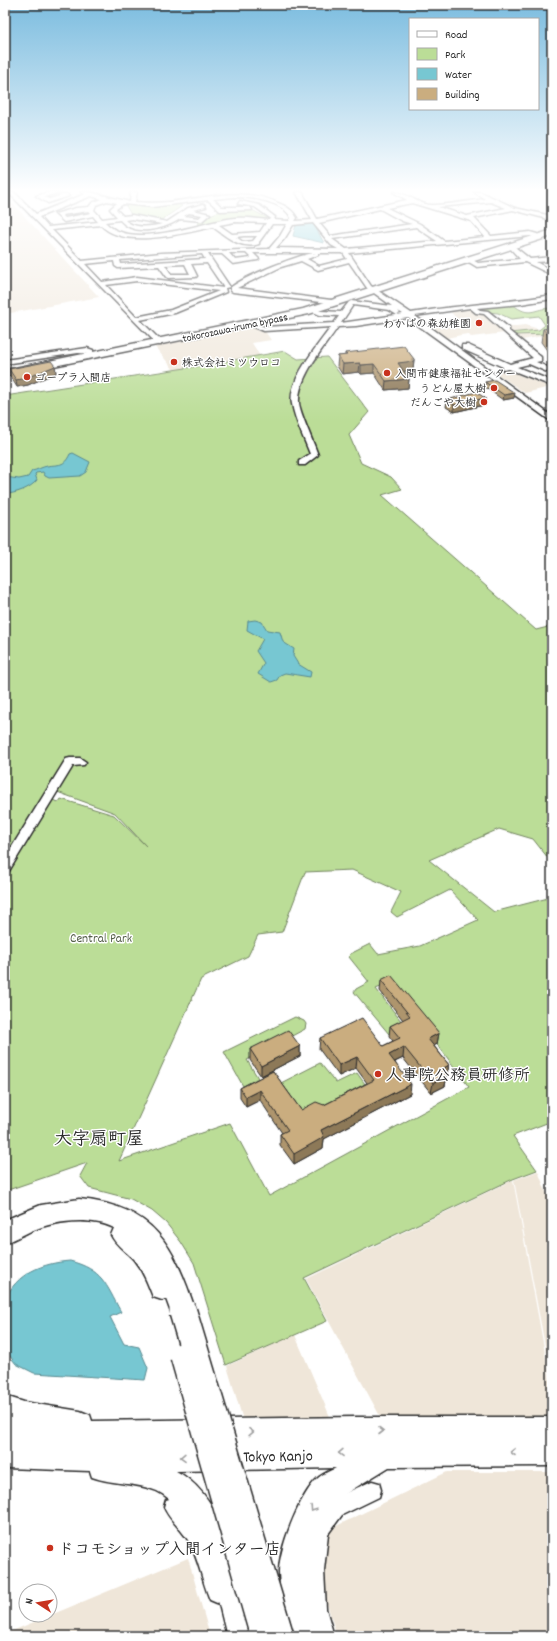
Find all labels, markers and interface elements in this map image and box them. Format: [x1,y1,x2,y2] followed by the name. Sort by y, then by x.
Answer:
[409,18,539,110] legend
[445,27,467,44] text: Road
[445,47,466,64] text: Park
[445,67,472,84] text: Water
[445,87,480,104] text: Building
[181,310,290,348] street label: tokorozawa-iruma bypass
[383,317,471,333] place label: わかばの森幼稚園
[474,318,484,328] marker: わかばの森幼稚園
[182,356,281,372] place label: 株式会社ミツウロコ
[169,357,179,367] marker: 株式会社ミツウロコ
[395,367,516,383] place label: 入間市健康福祉センター
[382,368,392,378] marker: 入間市健康福祉センター
[35,371,112,387] place label: ゴープラ入間店
[22,372,32,382] marker: ゴープラ入間店
[420,382,486,398] place label: うどん屋大樹
[489,383,499,393] marker: うどん屋大樹
[410,396,476,412] place label: だんごや大樹
[479,397,489,407] marker: だんごや大樹
[70,930,132,949] park label: Central Park
[386,1065,530,1088] place label: 人事院公務員研修所
[373,1069,383,1079] marker: 人事院公務員研修所
[54,1128,144,1153] district label: 大字扇町屋
[378,1427,384,1435] one-way arrow
[248,1428,254,1437] one-way arrow
[243,1445,313,1470] street label: Tokyo Kanjo
[510,1448,516,1456] one-way arrow
[338,1449,344,1458] one-way arrow
[180,1452,186,1461] one-way arrow
[310,1505,318,1512] one-way arrow
[58,1539,281,1562] place label: ドコモショップ入間インター店
[45,1543,55,1553] marker: ドコモショップ入間インター店
[18,1583,58,1623] north arrow
[22,1596,39,1606] text: N

